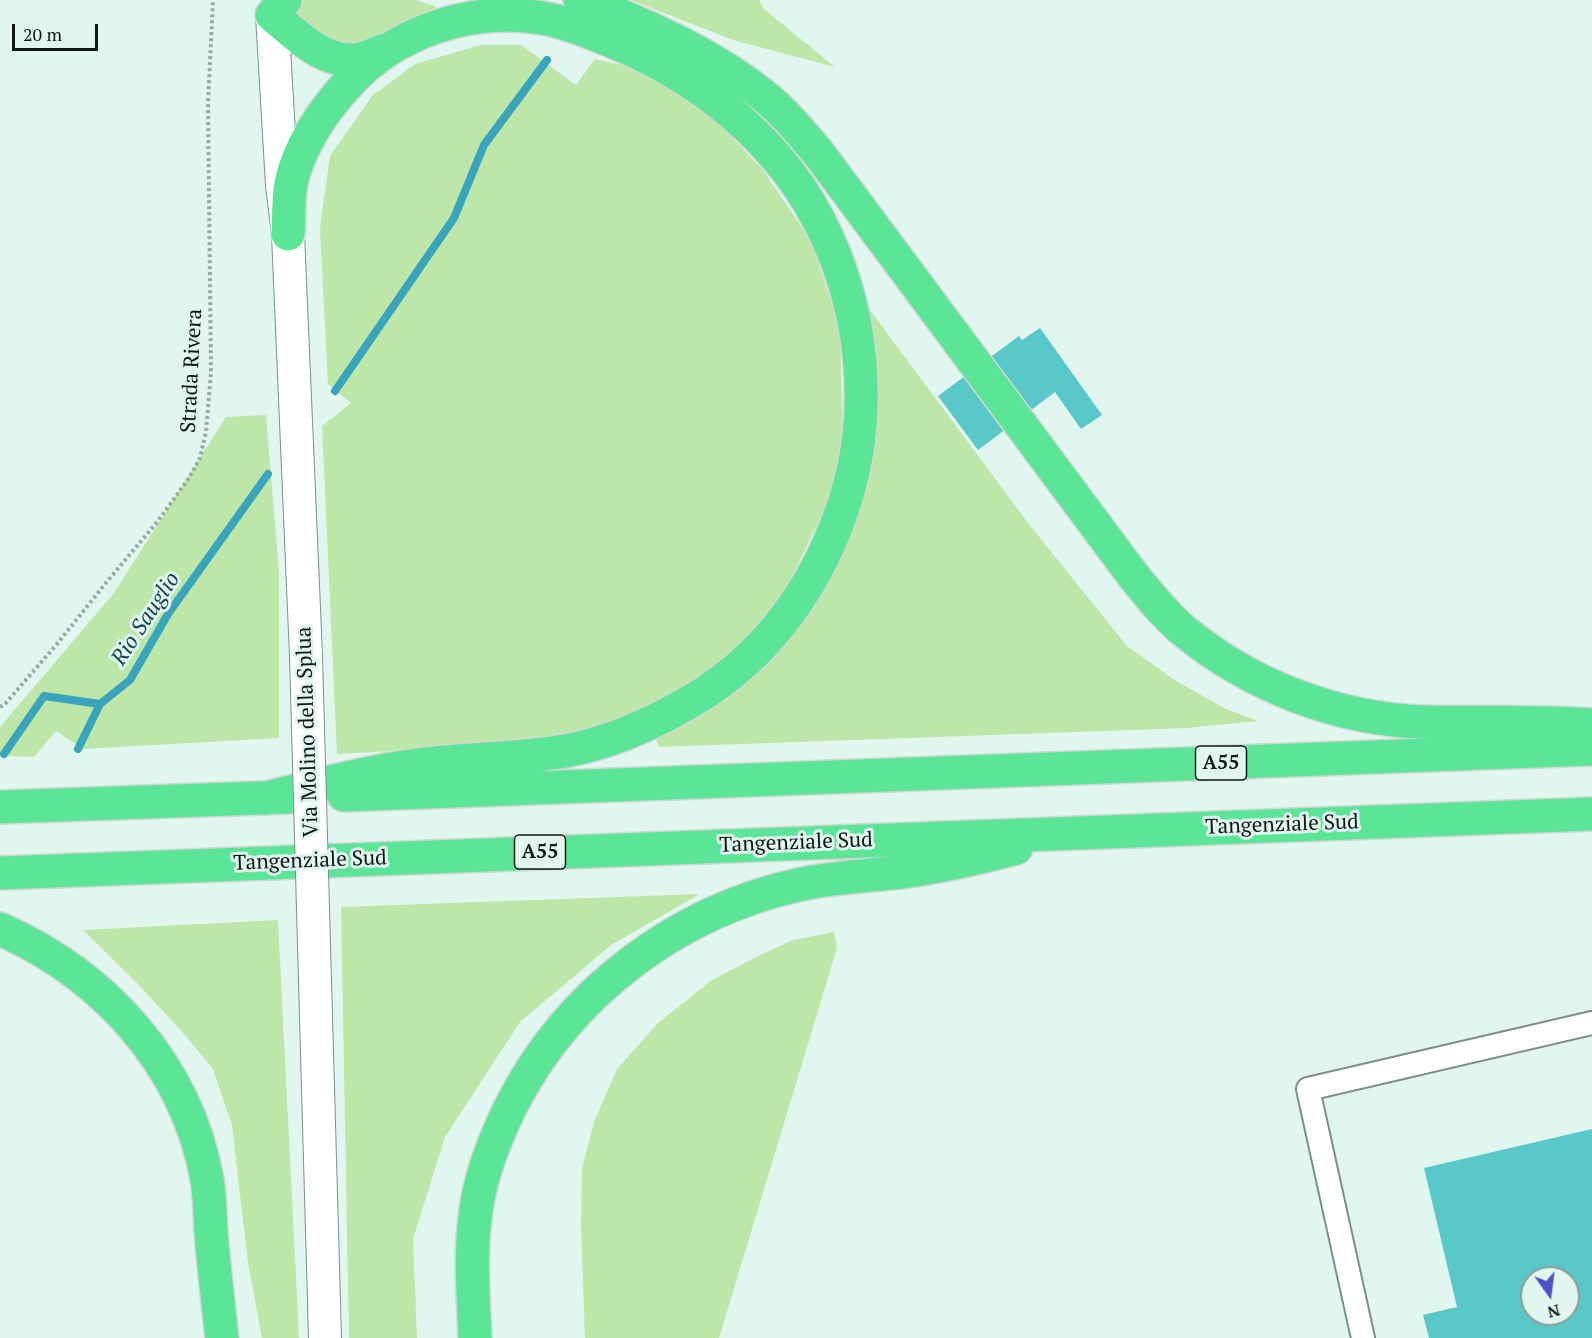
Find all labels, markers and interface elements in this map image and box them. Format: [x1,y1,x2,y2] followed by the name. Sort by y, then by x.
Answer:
[15,12,100,50] scale bar
[23,22,62,46] text: 20 m
[176,308,208,434] street label: Strada Rivera
[106,567,186,671] water label: Rio Sauglio
[292,626,324,838] street label: Via Molino della Splua
[1196,746,1246,780] road number: A55
[1205,810,1359,840] street label: Tangenziale Sud
[719,828,873,858] street label: Tangenziale Sud
[514,835,566,869] road number: A55
[233,846,387,876] street label: Tangenziale Sud
[1520,1266,1580,1326] north arrow
[1545,1299,1562,1324] text: N

